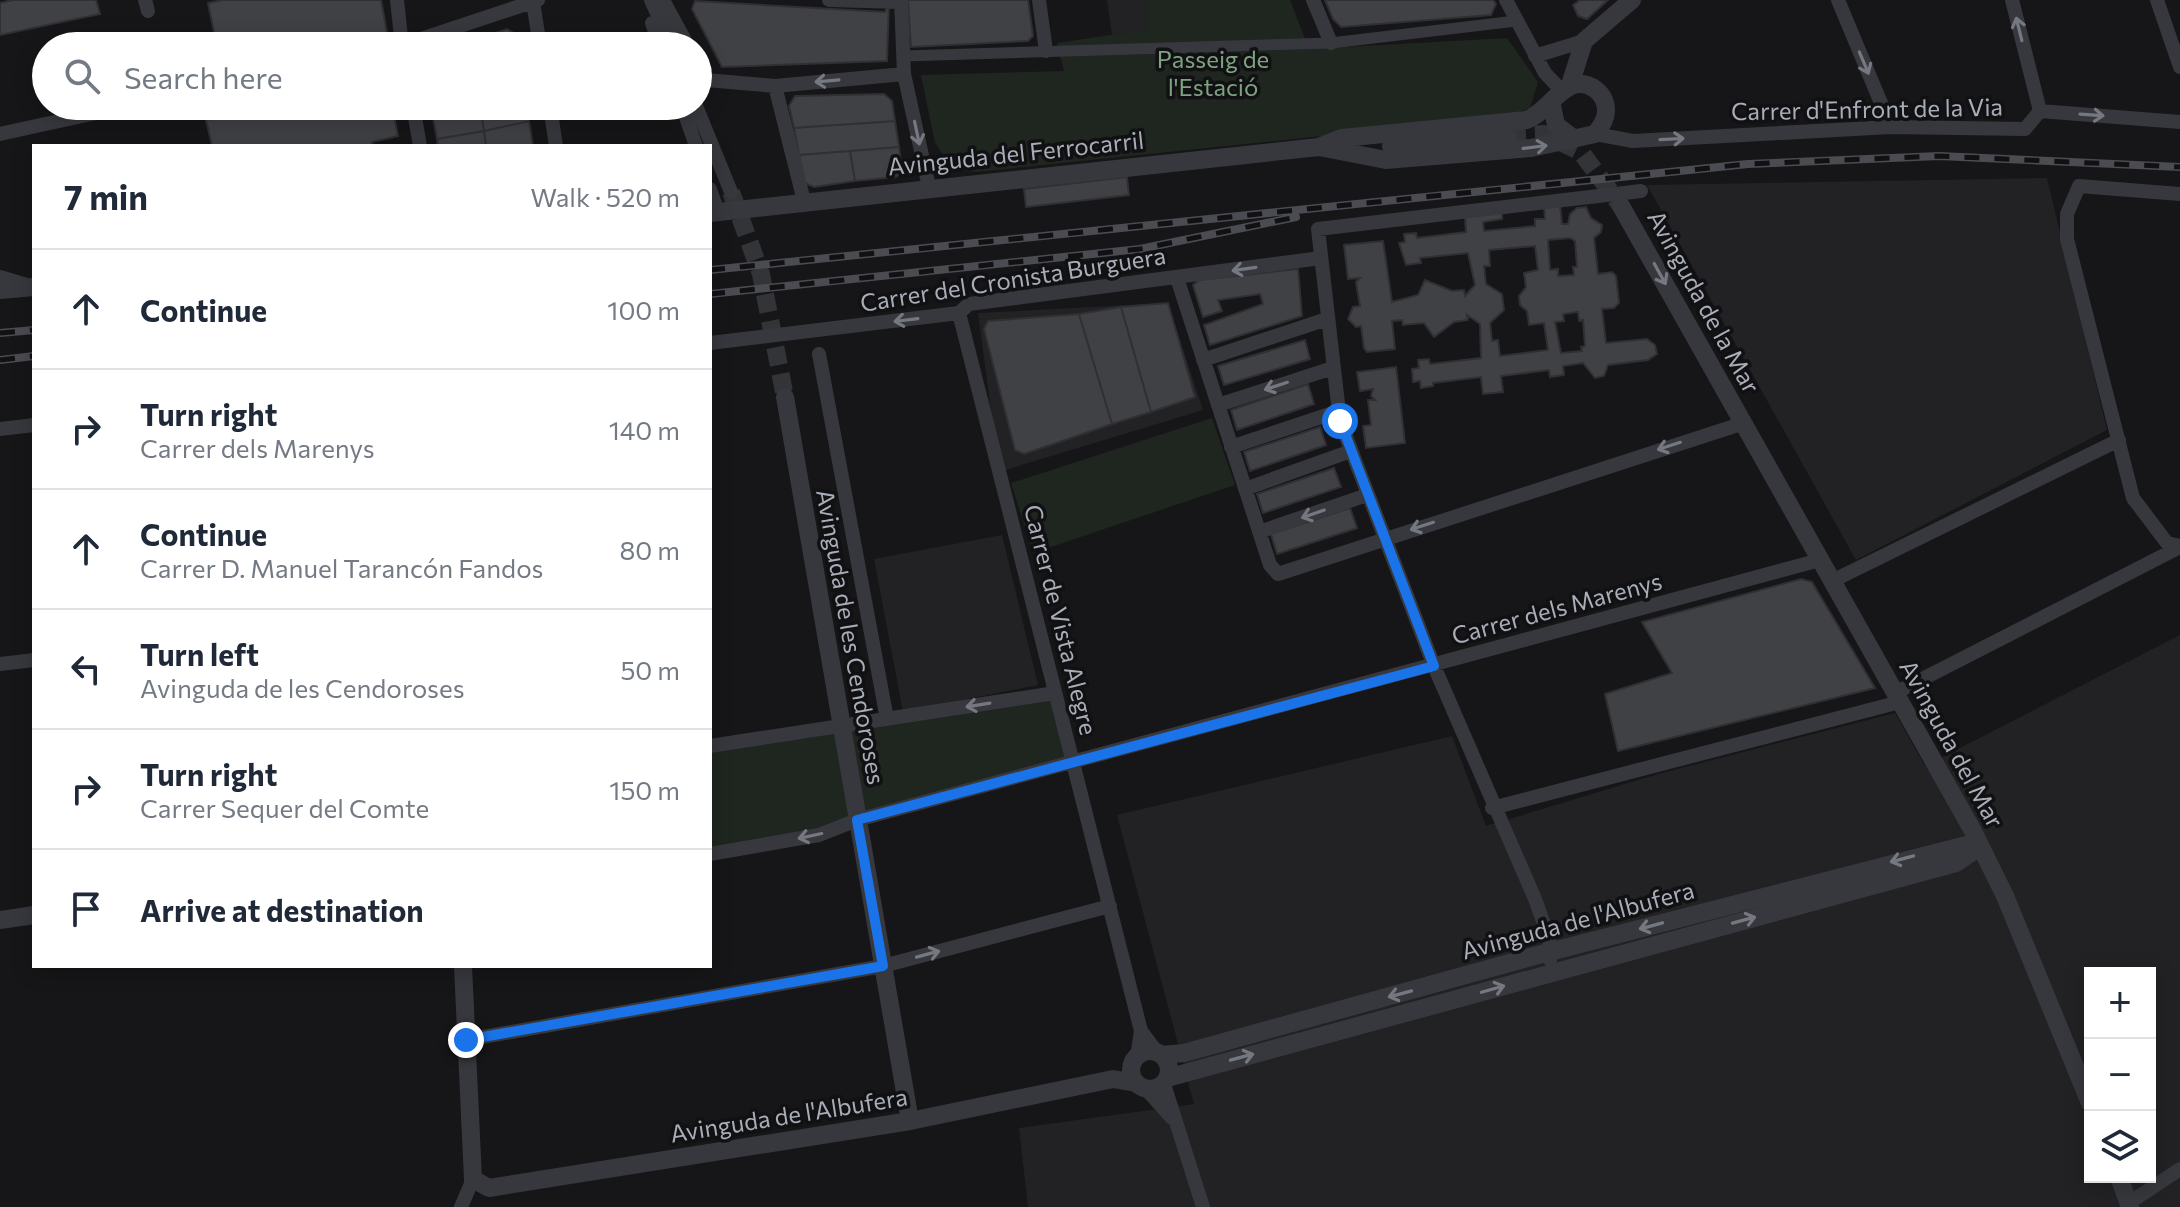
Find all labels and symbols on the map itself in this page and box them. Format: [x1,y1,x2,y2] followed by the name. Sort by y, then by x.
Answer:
[2011,16,2026,42] one-way arrow
[1157,44,1269,101] park label: Passeig de l'Estació
[1858,50,1873,75] one-way arrow
[814,74,841,89] one-way arrow
[1731,92,2003,125] street label: Carrer d'Enfront de la Via
[2078,108,2105,123] one-way arrow
[910,119,925,145] one-way arrow
[886,125,1145,180] street label: Avinguda del Ferrocarril
[1658,131,1685,146] one-way arrow
[1522,139,1548,154] one-way arrow
[1642,205,1767,398] street label: Avinguda de la Mar
[858,240,1168,317] street label: Carrer del Cronista Burguera
[1652,261,1668,285] one-way arrow
[1232,262,1257,277] one-way arrow
[893,312,920,327] one-way arrow
[1263,380,1288,395] one-way arrow
[1322,403,1358,439] route start
[1657,440,1682,455] one-way arrow
[811,487,892,787] street label: Avinguda de les Cendoroses
[1019,501,1104,738] street label: Carrer de Vista Alegre
[1301,507,1326,522] one-way arrow
[1409,519,1435,534] one-way arrow
[1448,566,1665,650] street label: Carrer dels Marenys
[1894,654,2011,833] street label: Avinguda del Mar
[966,698,991,713] one-way arrow
[797,829,823,844] one-way arrow
[1890,852,1915,867] one-way arrow
[1458,875,1697,965] street label: Avinguda de l'Albufera
[1731,912,1757,927] one-way arrow
[1638,919,1664,934] one-way arrow
[915,946,941,961] one-way arrow
[1480,981,1506,996] one-way arrow
[1387,987,1413,1002] one-way arrow
[448,1022,484,1058] route end
[1229,1048,1255,1063] one-way arrow
[668,1081,909,1148] street label: Avinguda de l'Albufera

